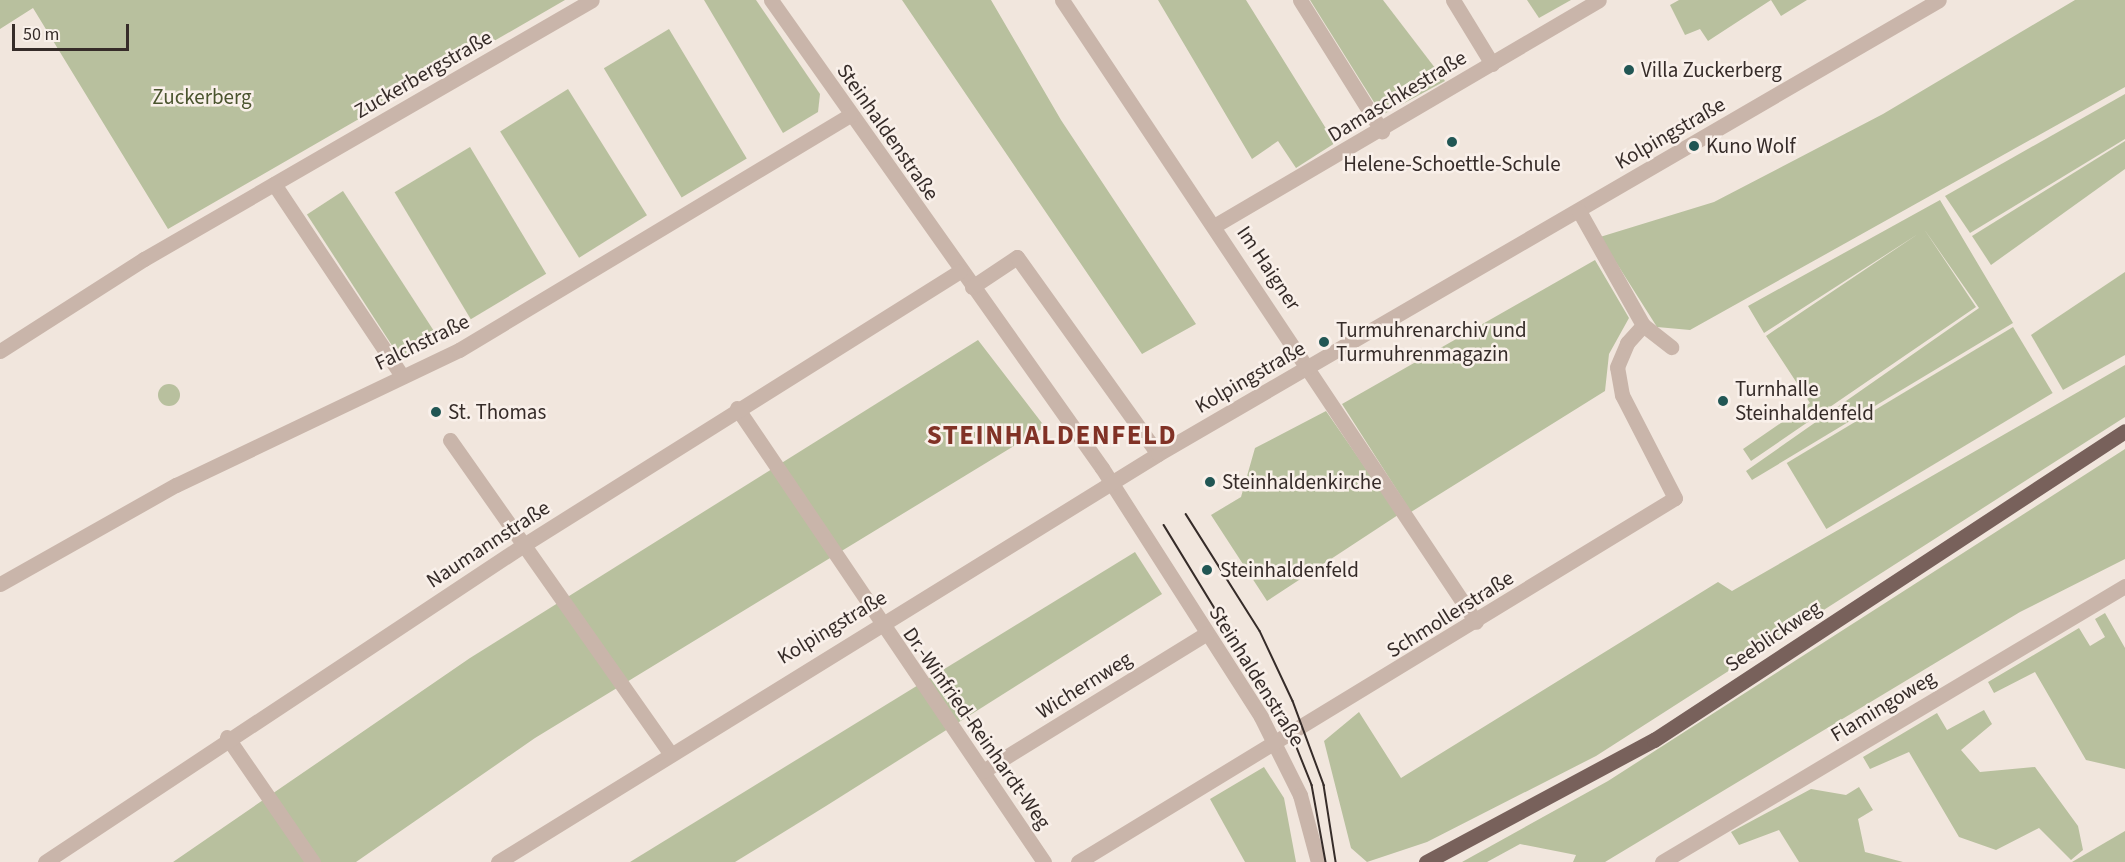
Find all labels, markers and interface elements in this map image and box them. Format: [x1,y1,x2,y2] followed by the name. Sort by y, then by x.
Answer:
[15,12,132,50] scale bar
[23,22,59,47] text: 50 m
[350,24,496,124] street label: Zuckerbergstraße
[1323,45,1471,147] street label: Damaschkestraße
[1641,57,1782,83] place label: Villa Zuckerberg
[832,59,944,205] street label: Steinhaldenstraße
[1622,63,1636,77] marker: Villa Zuckerberg
[152,84,252,110] park label: Zuckerberg
[1610,91,1730,175] street label: Kolpingstraße
[1706,133,1796,159] place label: Kuno Wolf
[1445,135,1459,149] marker: Helene-Schoettle-Schule
[1687,139,1701,153] marker: Kuno Wolf
[1343,151,1561,177] place label: Helene-Schoettle-Schule
[1232,221,1306,315] street label: Im Haigner
[371,308,473,376] street label: Falchstraße
[1336,317,1527,367] place label: Turmuhrenarchiv und Turmuhrenmagazin
[1190,335,1310,419] street label: Kolpingstraße
[1317,335,1331,349] marker: Turmuhrenarchiv und Turmuhrenmagazin
[1735,376,1874,426] place label: Turnhalle Steinhaldenfeld
[1716,394,1730,408] marker: Turnhalle Steinhaldenfeld
[448,399,546,425] place label: St. Thomas
[429,405,443,419] marker: St. Thomas
[927,420,1177,452] district label: STEINHALDENFELD
[1222,469,1382,495] place label: Steinhaldenkirche
[1203,475,1217,489] marker: Steinhaldenkirche
[422,495,554,593] street label: Naumannstraße
[1220,557,1359,583] place label: Steinhaldenfeld
[1198,561,1216,579] marker: Steinhaldenfeld
[1382,565,1518,663] street label: Schmollerstraße
[773,585,891,669] street label: Kolpingstraße
[1720,595,1826,677] street label: Seeblickweg
[1204,601,1310,751] street label: Steinhaldenstraße
[898,622,1056,834] street label: Dr.-Winfried-Reinhardt-Weg
[1032,646,1136,724] street label: Wichernweg
[1826,665,1940,747] street label: Flamingoweg

